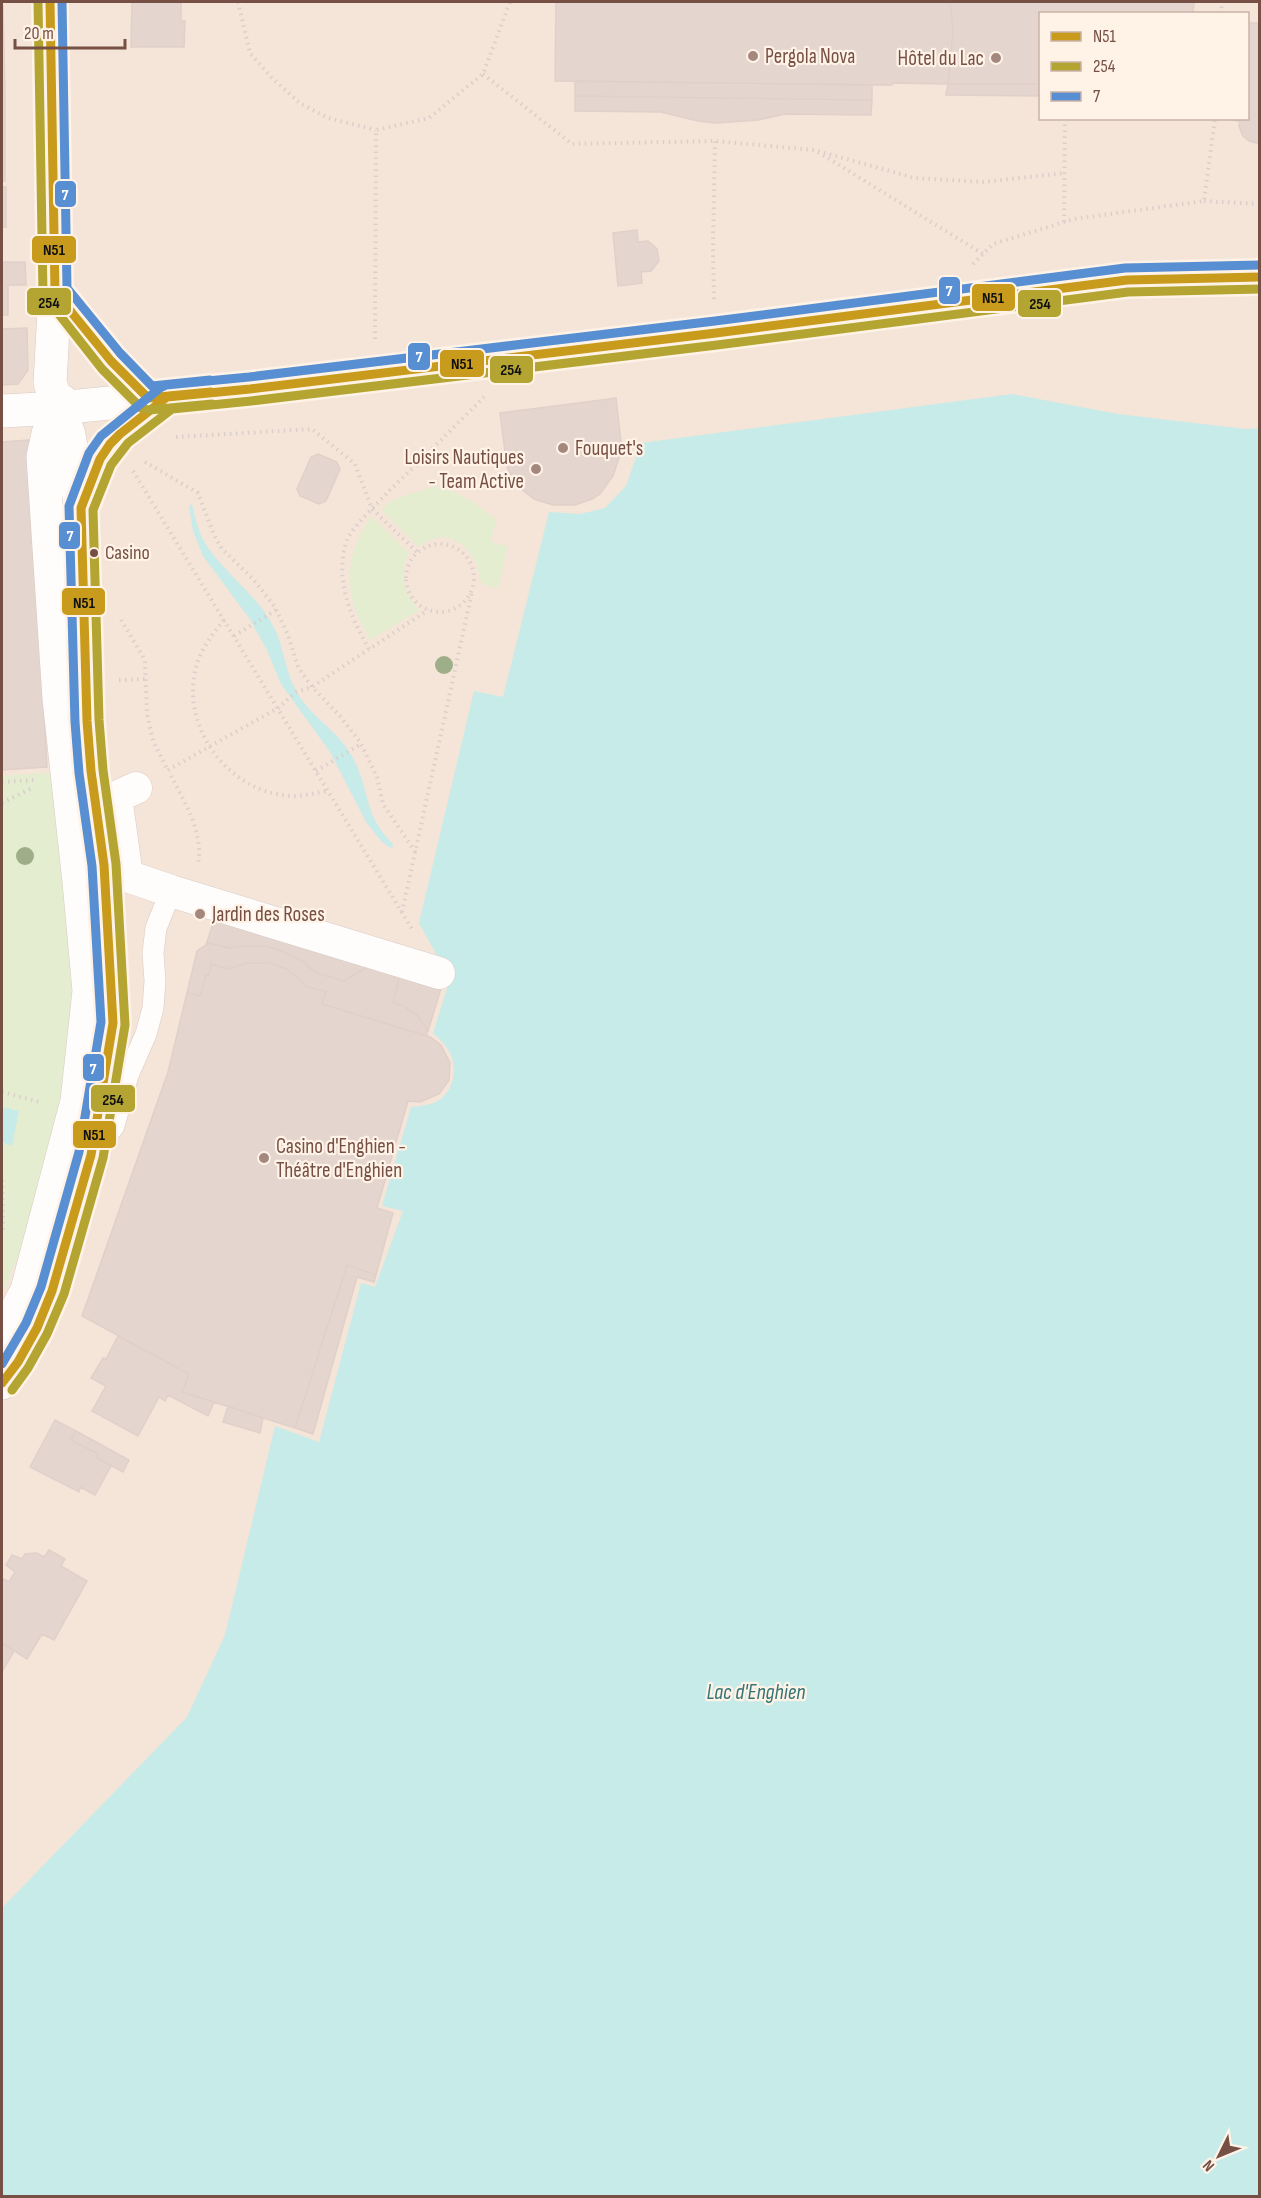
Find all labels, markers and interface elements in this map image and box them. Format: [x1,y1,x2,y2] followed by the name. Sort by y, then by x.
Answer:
[15,12,124,50] scale bar
[1039,12,1249,120] legend
[24,23,54,44] text: 20 m
[1093,26,1116,47] text: N51
[765,44,855,69] place label: Pergola Nova
[898,46,984,71] place label: Hôtel du Lac
[746,49,760,63] marker: Pergola Nova
[989,51,1003,65] marker: Hôtel du Lac
[1093,56,1116,77] text: 254
[1093,86,1101,107] text: 7
[54,180,77,208] line badge: 7
[62,186,69,205] text: 7
[31,235,77,264] line badge: N51
[43,241,66,260] text: N51
[938,276,961,305] line badge: 7
[946,282,953,301] text: 7
[971,283,1016,312] line badge: N51
[26,287,72,316] line badge: 254
[982,289,1005,308] text: N51
[1017,289,1062,318] line badge: 254
[38,294,60,313] text: 254
[1029,295,1051,314] text: 254
[407,342,431,371] line badge: 7
[416,348,423,367] text: 7
[439,349,485,378] line badge: N51
[451,355,474,374] text: N51
[489,355,534,384] line badge: 254
[500,361,522,380] text: 254
[575,436,643,461] place label: Fouquet's
[556,441,570,455] marker: Fouquet's
[404,445,524,494] place label: Loisirs Nautiques - Team Active
[529,462,543,476] marker: Loisirs Nautiques - Team Active
[58,521,81,550] line badge: 7
[67,527,74,546] text: 7
[105,541,150,565] place label: Casino
[88,547,100,559] marker: Casino
[61,587,106,616] line badge: N51
[73,594,96,613] text: N51
[211,902,325,927] place label: Jardin des Roses
[193,907,207,921] marker: Jardin des Roses
[82,1053,105,1082] line badge: 7
[90,1060,97,1079] text: 7
[90,1084,136,1113] line badge: 254
[102,1091,124,1110] text: 254
[72,1120,117,1149] line badge: N51
[83,1126,106,1145] text: N51
[276,1134,406,1183] place label: Casino d'Enghien - Théâtre d'Enghien
[257,1151,271,1165] marker: Casino d'Enghien - Théâtre d'Enghien
[706,1679,806,1706] water label: Lac d'Enghien
[1189,2126,1249,2186] north arrow
[1199,2156,1219,2175] text: N

